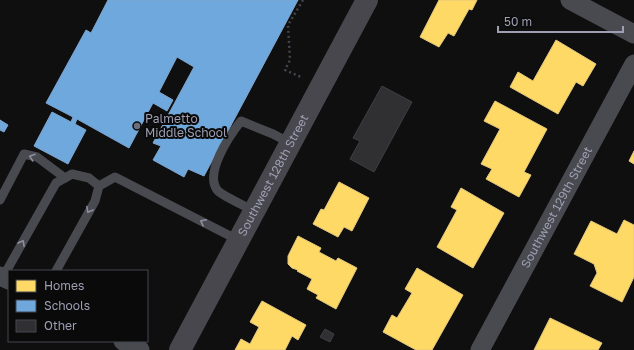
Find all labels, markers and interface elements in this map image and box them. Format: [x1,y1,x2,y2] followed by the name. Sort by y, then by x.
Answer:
[498,8,623,34] scale bar
[504,14,532,29] text: 50 m
[145,111,227,140] place label: Palmetto Middle School
[234,111,312,239] street label: Southwest 128th Street
[132,121,142,131] marker: Palmetto Middle School
[518,144,595,270] street label: Southwest 129th Street
[29,153,36,161] one-way arrow
[87,206,94,214] one-way arrow
[200,219,208,227] one-way arrow
[18,240,25,247] one-way arrow
[8,270,148,342] legend
[44,278,84,293] text: Homes
[44,298,90,313] text: Schools
[44,318,77,333] text: Other

